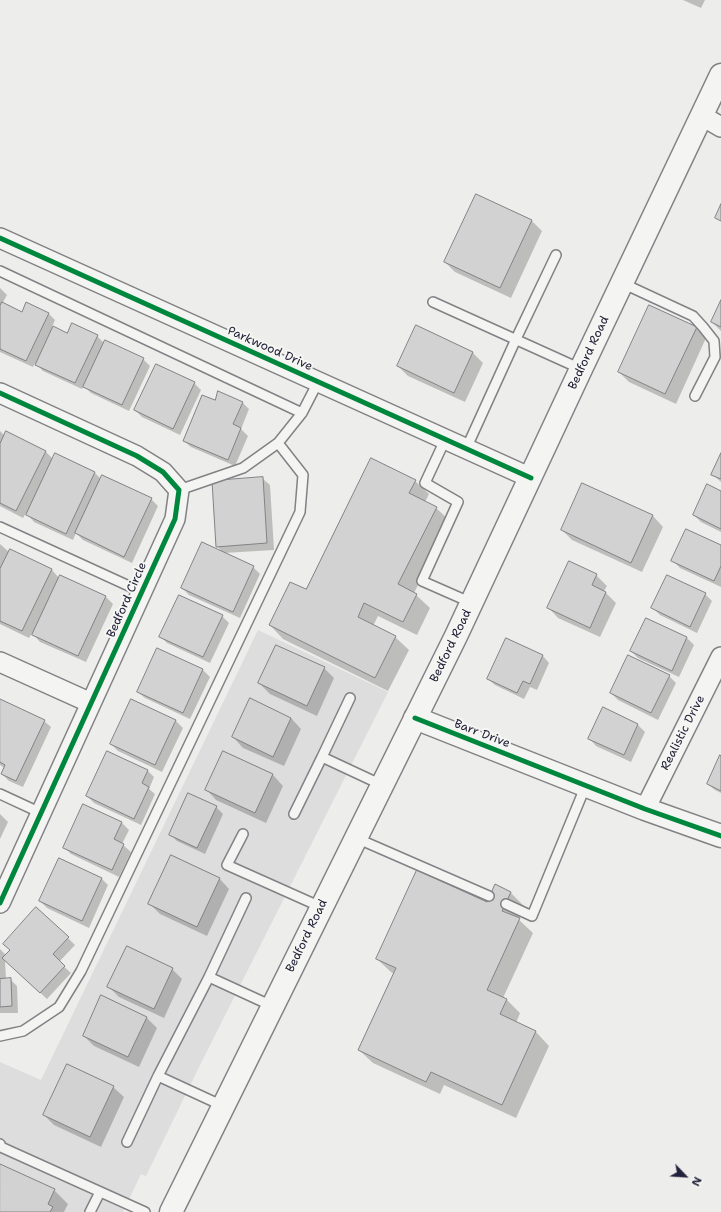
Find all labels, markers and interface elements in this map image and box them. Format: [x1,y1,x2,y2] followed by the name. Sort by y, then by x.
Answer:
[566,314,612,392] street label: Bedford Road
[225,324,315,374] street label: Parkwood Drive
[104,560,150,640] street label: Bedford Circle
[427,607,475,685] street label: Bedford Road
[658,693,708,773] street label: Realistic Drive
[452,717,512,751] street label: Barr Drive
[283,897,331,975] street label: Bedford Road
[665,1156,705,1196] north arrow
[688,1174,705,1188] text: N

